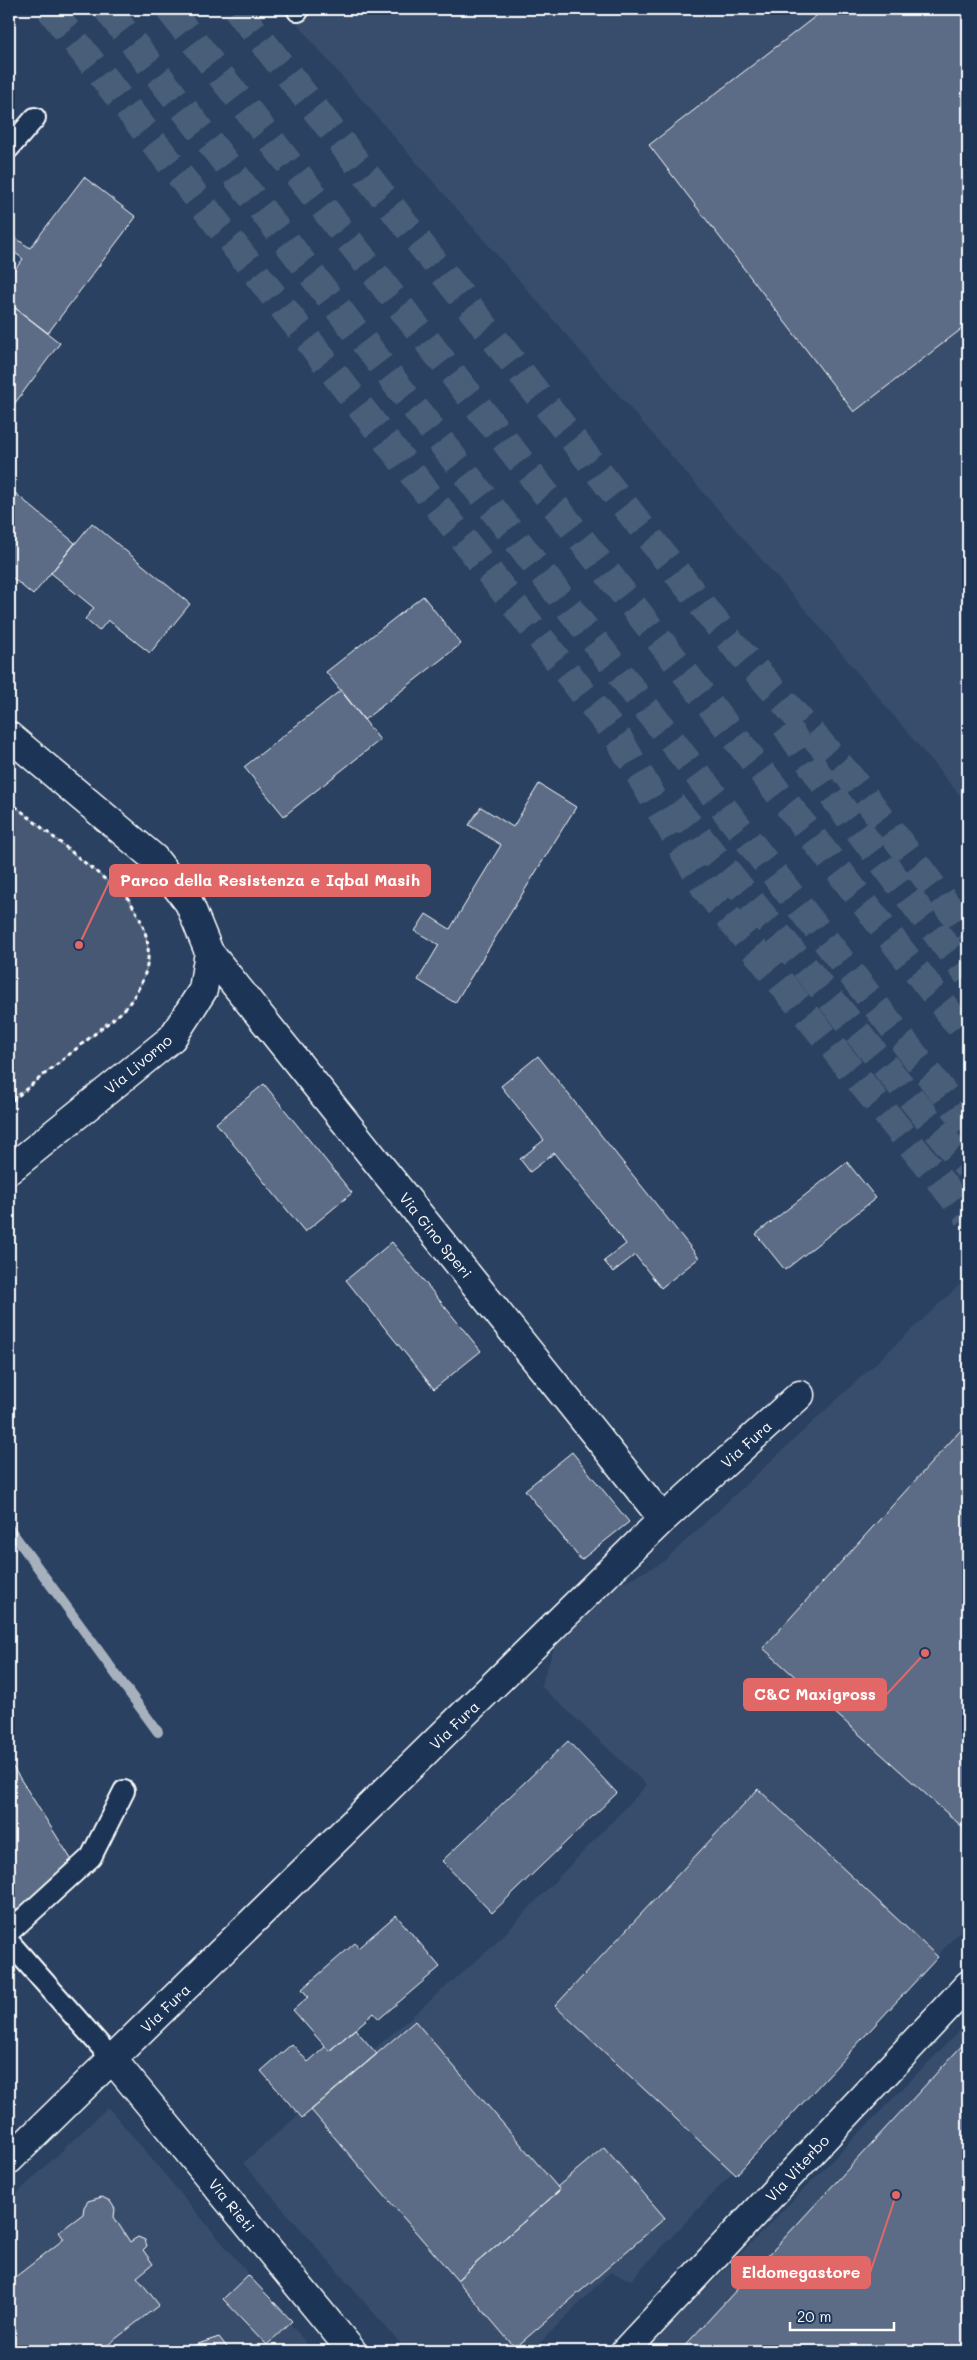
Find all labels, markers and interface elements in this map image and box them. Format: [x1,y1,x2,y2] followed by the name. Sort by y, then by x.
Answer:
[110,865,430,896] callout: Parco della Resistenza e Iqbal Masih
[120,869,420,890] text: Parco della Resistenza e Iqbal Masih
[100,1030,176,1098] street label: Via Livorno
[395,1188,477,1282] street label: Via Gino Speri
[716,1416,776,1472] street label: Via Fura
[744,1679,886,1710] callout: C&C Maxigross
[754,1683,876,1704] text: C&C Maxigross
[425,1696,483,1754] street label: Via Fura
[136,1979,194,2037] street label: Via Fura
[761,2130,833,2206] street label: Via Viterbo
[204,2174,260,2236] street label: Via Rieti
[732,2257,870,2288] callout: Eldomegastore
[742,2261,860,2282] text: Eldomegastore
[790,2300,893,2332] scale bar
[797,2306,831,2326] text: 20 m

